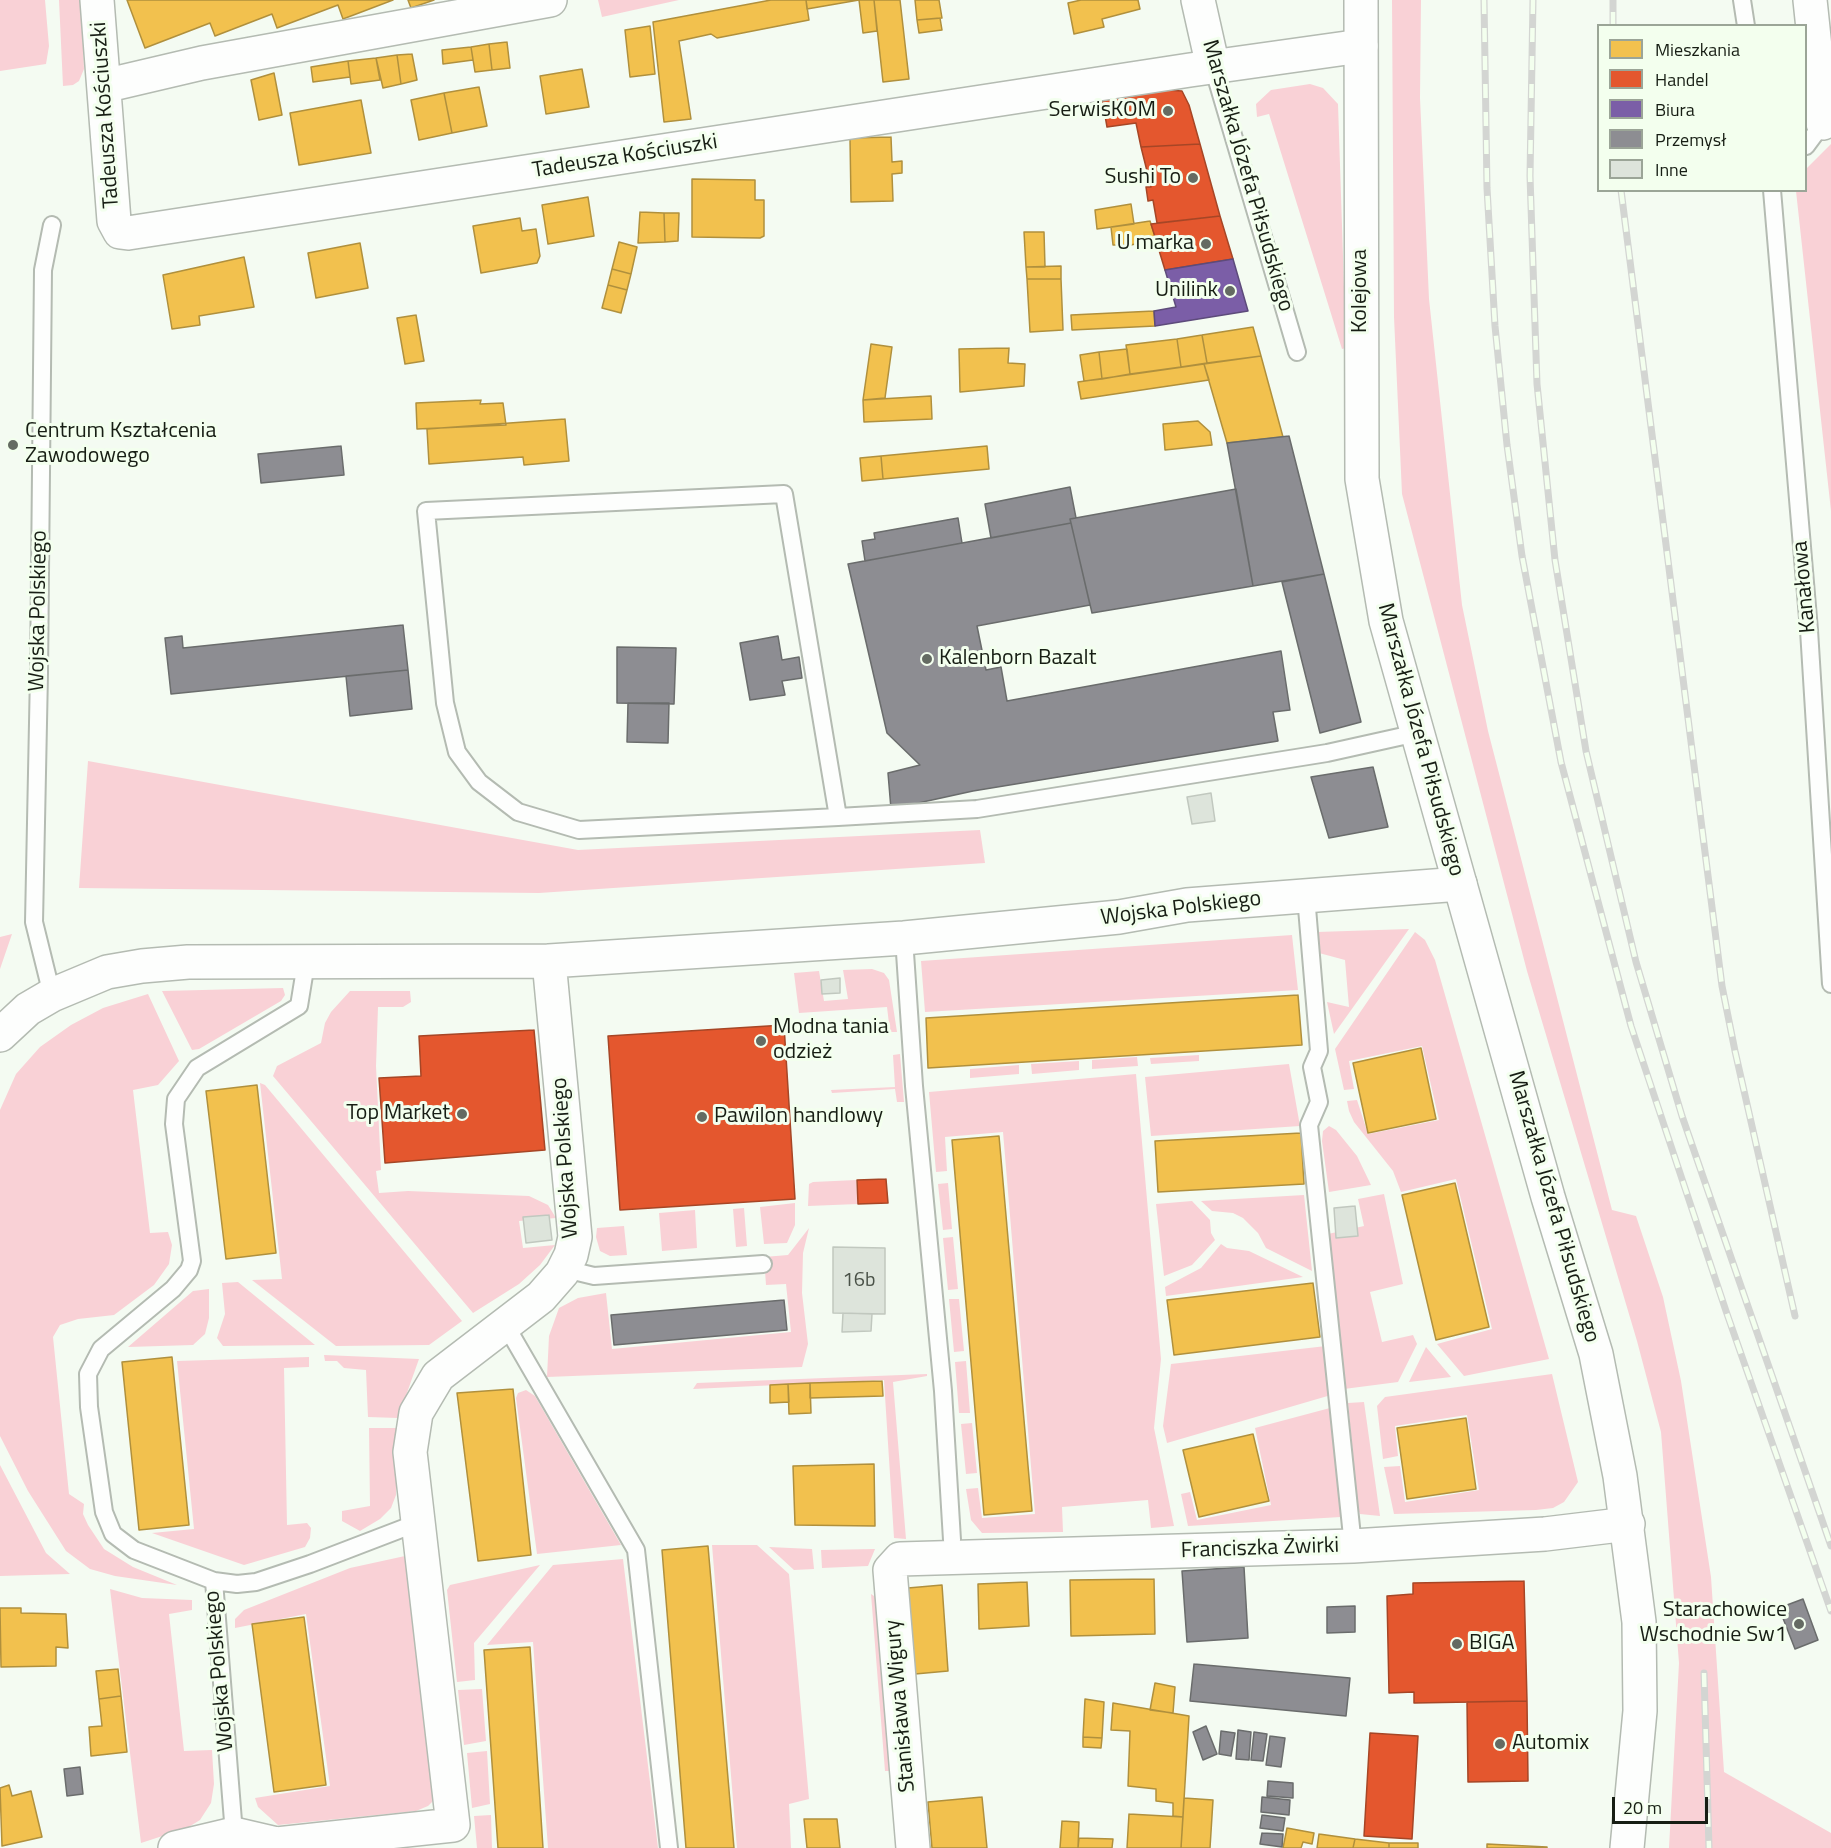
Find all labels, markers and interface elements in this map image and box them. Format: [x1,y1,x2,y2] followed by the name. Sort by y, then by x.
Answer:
[86,21,126,209] street label: Tadeusza Kościuszki
[1597,24,1807,192] legend
[1655,36,1740,63] text: Mieszkania
[1196,37,1298,315] street label: Marszałka Józefa Piłsudskiego
[1655,66,1709,93] text: Handel
[1655,96,1695,123] text: Biura
[1048,98,1156,124] place label: SerwisKOM
[1161,104,1175,118] marker: SerwisKOM
[1655,126,1727,153] text: Przemysł
[531,129,719,185] street label: Tadeusza Kościuszki
[1655,156,1688,183] text: Inne
[1105,165,1181,191] place label: Sushi To
[1186,171,1200,185] marker: Sushi To
[1116,231,1194,257] place label: U marka
[1199,237,1213,251] marker: U marka
[1348,249,1374,333] street label: Kolejowa
[1155,278,1218,304] place label: Unilink
[1223,284,1237,298] marker: Unilink
[25,419,216,470] place label: Centrum Kształcenia Zawodowego
[6,438,20,452] marker: Centrum Kształcenia Zawodowego
[24,530,54,692] street label: Wojska Polskiego
[1788,540,1822,634] street label: Kanałowa
[1371,601,1469,879] street label: Marszałka Józefa Piłsudskiego
[939,646,1096,672] place label: Kalenborn Bazalt
[920,652,934,666] marker: Kalenborn Bazalt
[1099,886,1263,932] street label: Wojska Polskiego
[773,1015,889,1066] place label: Modna tania odzież
[754,1034,768,1048] marker: Modna tania odzież
[1502,1068,1604,1346] street label: Marszałka Józefa Piłsudskiego
[547,1077,585,1239] street label: Wojska Polskiego
[346,1101,450,1127] place label: Top Market
[714,1104,883,1130] place label: Pawilon handlowy
[455,1107,469,1121] marker: Top Market
[695,1110,709,1124] marker: Pawilon handlowy
[843,1269,875,1293] house number: 16b
[1180,1533,1340,1565] street label: Franciszka Żwirki
[200,1589,240,1753] street label: Wojska Polskiego
[1640,1598,1787,1650] place label: Starachowice Wschodnie Sw1
[1792,1617,1806,1631] marker: Starachowice Wschodnie Sw1
[880,1619,922,1793] street label: Stanisława Wigury
[1469,1631,1515,1657] place label: BIGA
[1450,1637,1464,1651] marker: BIGA
[1512,1731,1589,1757] place label: Automix
[1493,1737,1507,1751] marker: Automix
[1615,1785,1711,1823] scale bar
[1623,1794,1662,1821] text: 20 m

